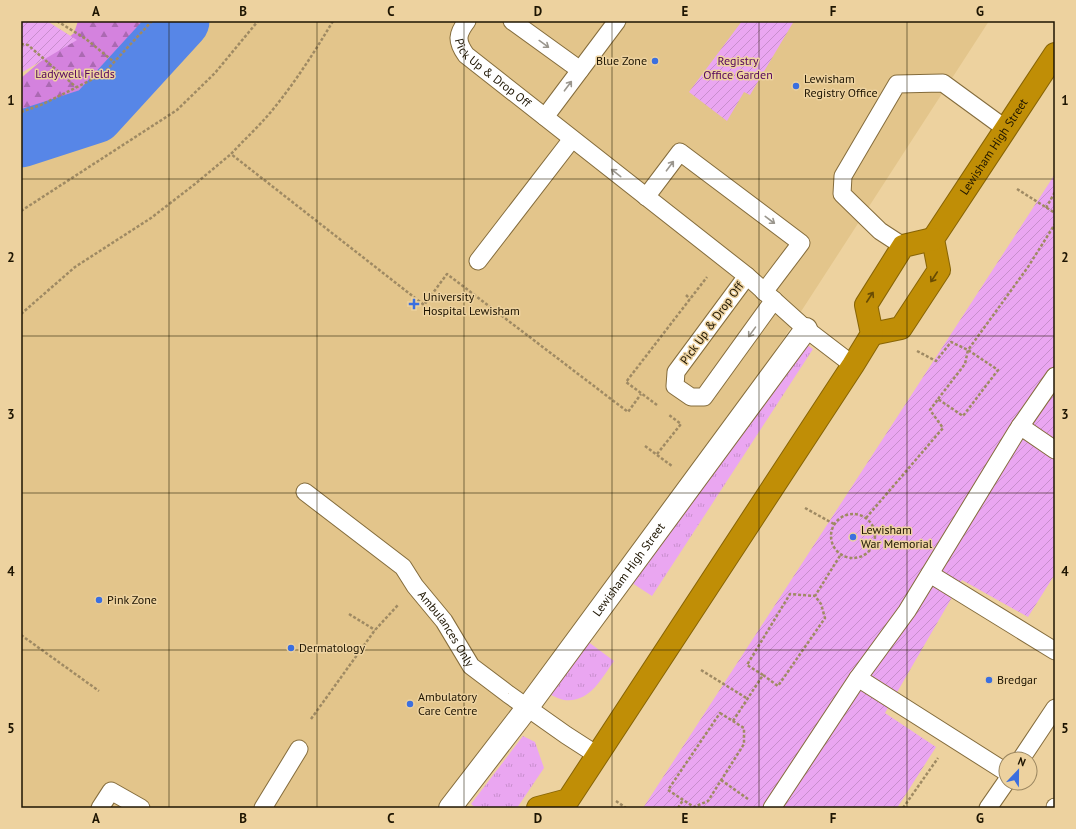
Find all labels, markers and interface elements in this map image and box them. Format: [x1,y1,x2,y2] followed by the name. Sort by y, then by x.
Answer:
[92,3,100,20] text: A
[239,3,247,20] text: B
[387,3,395,20] text: C
[534,3,542,20] text: D
[682,3,689,20] text: E
[830,3,837,20] text: F
[976,3,984,20] text: G
[452,37,535,111] street label: Pick Up & Drop Off
[538,40,549,48] one-way arrow
[596,53,647,68] place label: Blue Zone
[703,53,773,82] park label: Registry Office Garden
[650,56,660,66] marker: Blue Zone
[35,66,115,81] park label: Ladywell Fields
[804,71,878,100] place label: Lewisham Registry Office
[564,80,572,91] one-way arrow
[791,81,801,91] marker: Lewisham Registry Office
[7,92,15,109] text: 1
[1061,92,1069,109] text: 1
[956,95,1031,198] street label: Lewisham High Street
[665,160,674,171] one-way arrow
[610,169,621,177] one-way arrow
[764,215,775,224] one-way arrow
[7,249,15,266] text: 2
[1061,249,1069,266] text: 2
[930,271,938,282] one-way arrow
[677,278,747,367] street label: Pick Up & Drop Off
[423,289,520,318] place label: University Hospital Lewisham
[867,291,875,303] one-way arrow
[408,298,420,310] marker: University Hospital Lewisham
[747,326,756,337] one-way arrow
[7,406,15,423] text: 3
[1061,406,1069,423] text: 3
[589,520,668,619] street label: Lewisham High Street
[861,522,933,551] place label: Lewisham War Memorial
[848,532,858,542] marker: Lewisham War Memorial
[7,563,15,580] text: 4
[1061,563,1069,580] text: 4
[415,587,478,670] street label: Ambulances Only
[107,592,157,607] place label: Pink Zone
[94,595,104,605] marker: Pink Zone
[299,640,365,655] place label: Dermatology
[286,643,296,653] marker: Dermatology
[997,672,1037,687] place label: Bredgar
[984,675,994,685] marker: Bredgar
[418,689,478,718] place label: Ambulatory Care Centre
[405,699,415,709] marker: Ambulatory Care Centre
[7,720,15,737] text: 5
[1061,720,1069,737] text: 5
[998,751,1038,791] north arrow
[1016,754,1028,770] text: N
[92,810,100,827] text: A
[239,810,247,827] text: B
[387,810,395,827] text: C
[534,810,542,827] text: D
[682,810,689,827] text: E
[830,810,837,827] text: F
[976,810,984,827] text: G

